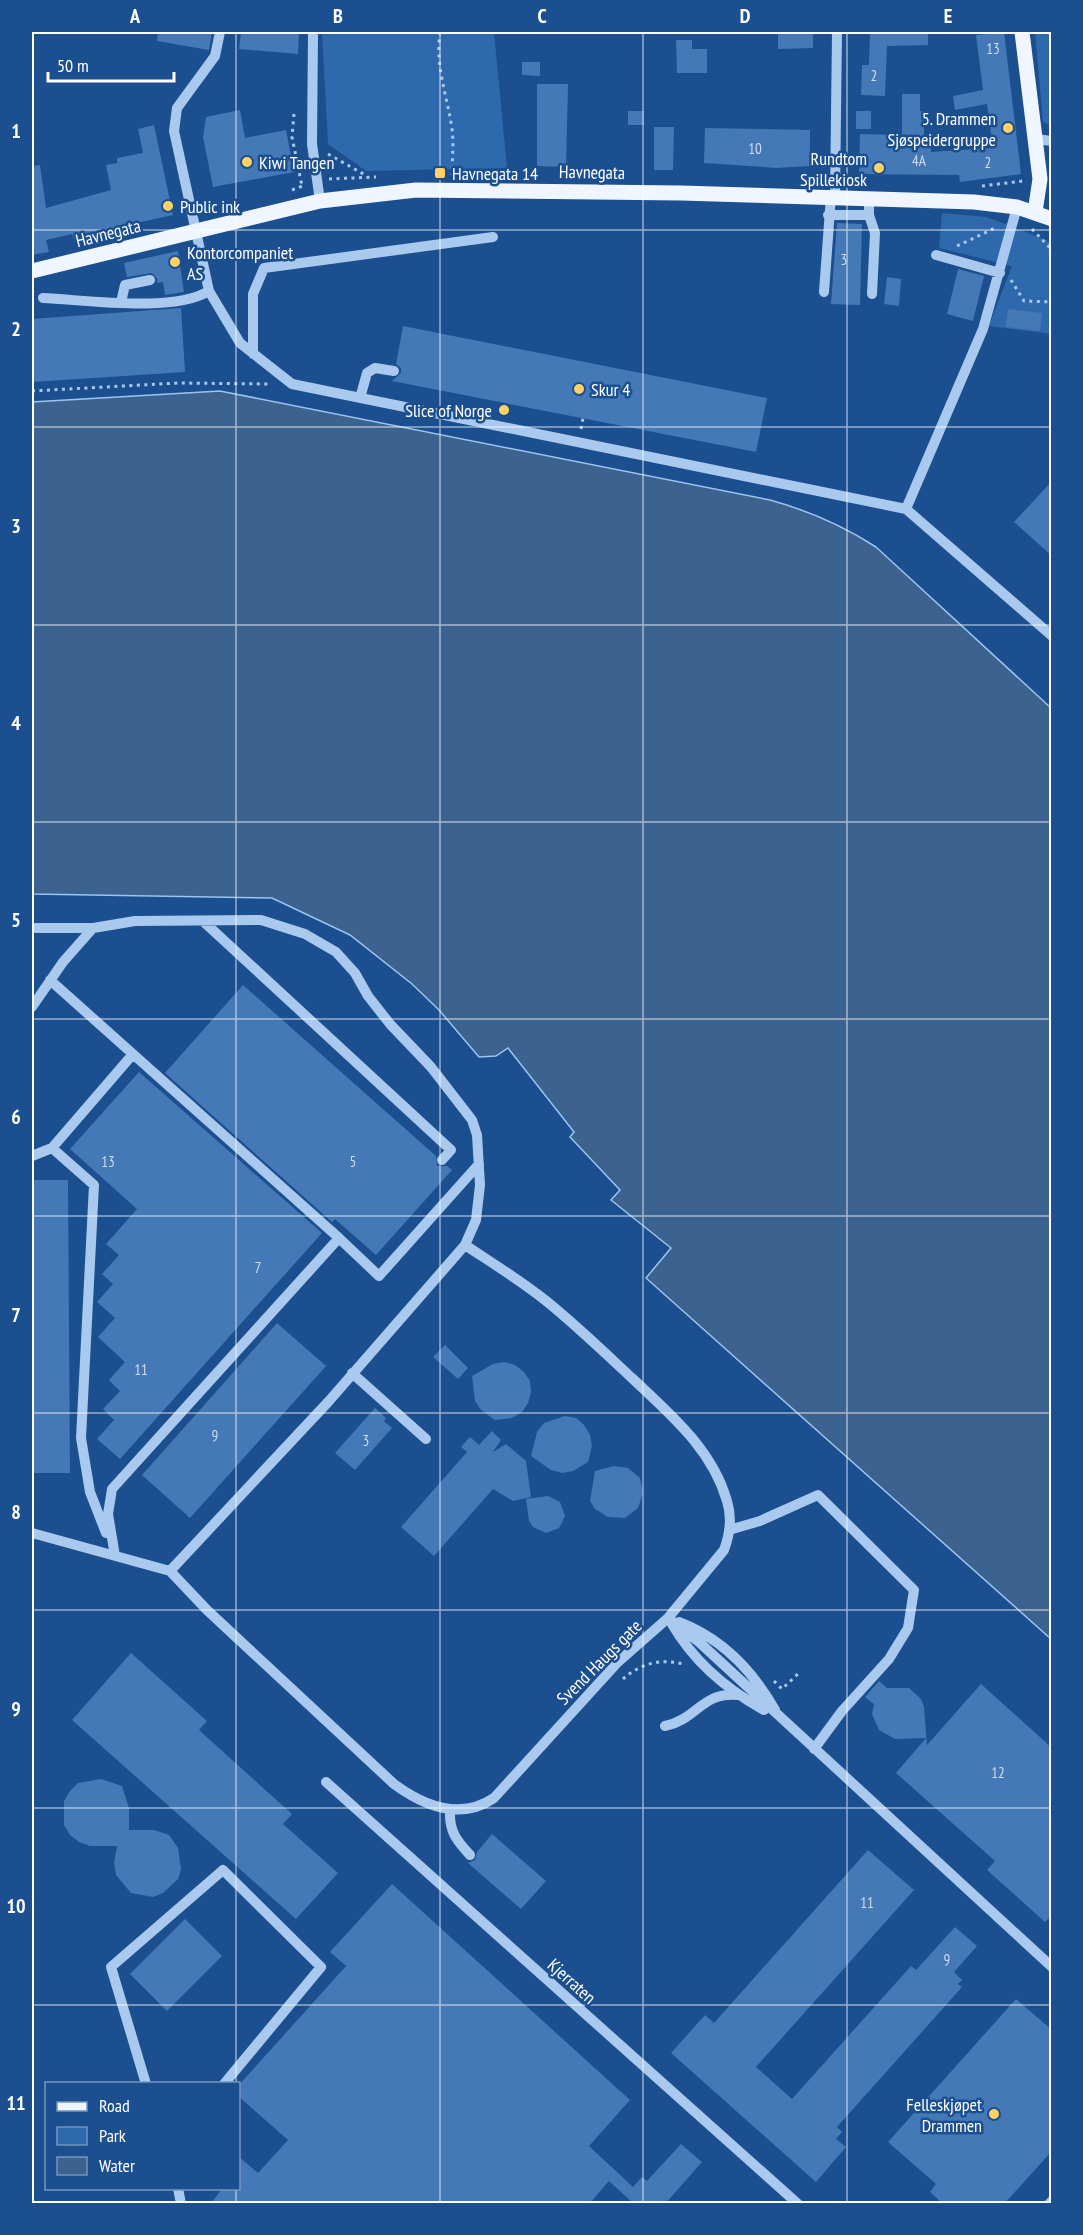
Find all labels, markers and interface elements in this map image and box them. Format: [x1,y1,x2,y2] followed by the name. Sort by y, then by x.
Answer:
[129,3,141,29] text: A
[333,3,343,29] text: B
[537,3,547,29] text: C
[740,3,751,29] text: D
[944,3,952,29] text: E
[986,39,1000,58] house number: 13
[48,45,174,83] scale bar
[57,54,89,77] text: 50 m
[871,66,877,85] house number: 2
[888,107,996,151] place label: 5. Drammen Sjøspeidergruppe
[11,118,21,144] text: 1
[1001,121,1015,135] marker: 5. Drammen Sjøspeidergruppe
[748,139,762,158] house number: 10
[800,147,867,191] place label: Rundtom Spillekiosk
[259,151,334,174] place label: Kiwi Tangen
[912,151,927,170] house number: 4A
[985,153,991,172] house number: 2
[240,155,254,169] marker: Kiwi Tangen
[559,160,625,184] street label: Havnegata
[872,161,886,175] marker: Rundtom Spillekiosk
[452,162,538,185] place label: Havnegata 14
[433,166,447,180] marker: Havnegata 14
[180,195,240,218] place label: Public ink
[161,199,175,213] marker: Public ink
[73,214,143,252] street label: Havnegata
[187,241,293,285] place label: Kontorcompaniet AS
[841,250,847,269] house number: 3
[168,255,182,269] marker: Kontorcompaniet AS
[11,316,21,342] text: 2
[591,378,630,401] place label: Skur 4
[572,382,586,396] marker: Skur 4
[405,399,492,422] place label: Slice of Norge
[497,403,511,417] marker: Slice of Norge
[11,513,21,539] text: 3
[11,710,21,736] text: 4
[11,907,21,933] text: 5
[11,1104,21,1130] text: 6
[101,1152,115,1171] house number: 13
[350,1152,356,1171] house number: 5
[255,1258,261,1277] house number: 7
[11,1302,21,1328] text: 7
[134,1360,148,1379] house number: 11
[212,1426,218,1445] house number: 9
[363,1431,369,1450] house number: 3
[11,1499,21,1525] text: 8
[552,1615,646,1709] street label: Svend Haugs gate
[11,1696,21,1722] text: 9
[991,1763,1005,1782] house number: 12
[6,1893,26,1919] text: 10
[860,1893,874,1912] house number: 11
[944,1950,950,1969] house number: 9
[543,1953,601,2009] street label: Kjerraten
[45,2082,240,2190] legend
[6,2090,26,2116] text: 11
[906,2093,982,2137] place label: Felleskjøpet Drammen
[99,2094,130,2117] text: Road
[987,2107,1001,2121] marker: Felleskjøpet Drammen
[99,2124,126,2147] text: Park
[99,2154,135,2177] text: Water

